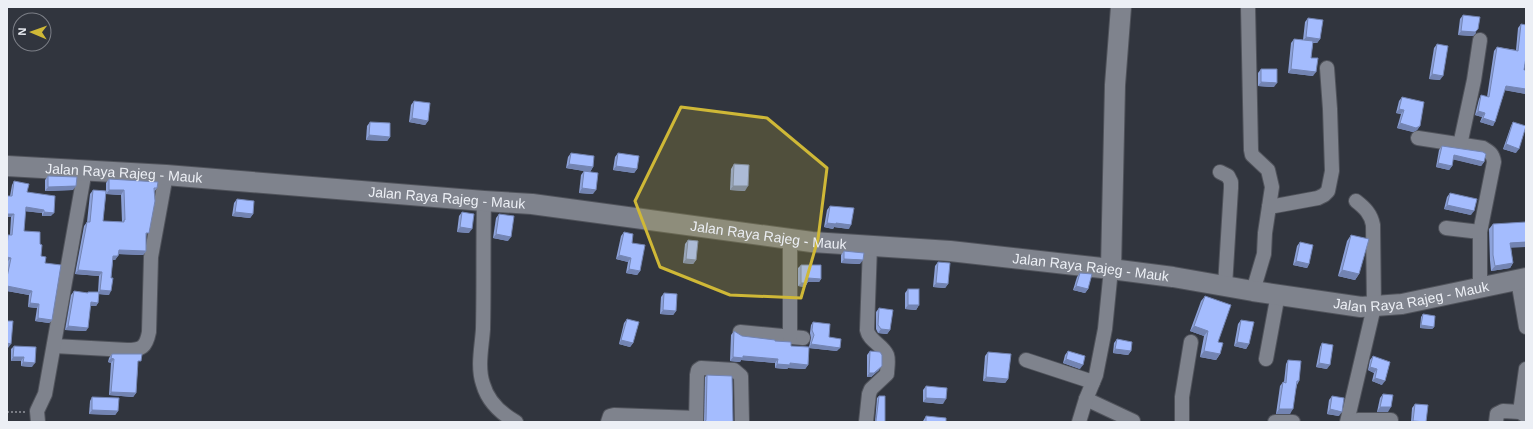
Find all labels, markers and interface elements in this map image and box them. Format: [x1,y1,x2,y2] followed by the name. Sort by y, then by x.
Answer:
[12,12,52,52] north arrow
[16,27,28,36] text: N
[45,160,204,186] street label: Jalan Raya Rajeg - Mauk
[368,184,527,212] street label: Jalan Raya Rajeg - Mauk
[689,218,848,252] street label: Jalan Raya Rajeg - Mauk
[1012,250,1171,285] street label: Jalan Raya Rajeg - Mauk
[1332,278,1491,315] street label: Jalan Raya Rajeg - Mauk

